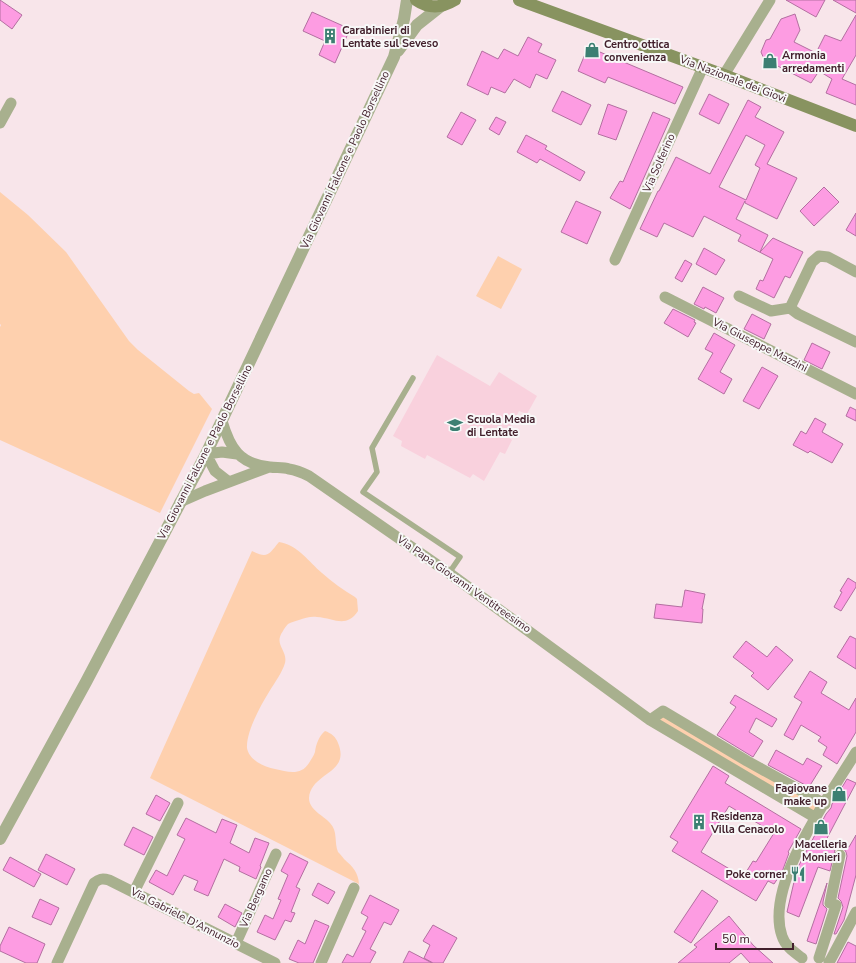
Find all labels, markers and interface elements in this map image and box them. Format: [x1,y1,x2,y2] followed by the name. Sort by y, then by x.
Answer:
[342,23,438,51] place label: Carabinieri di Lentate sul Seveso
[321,27,339,45] building icon: Carabinieri di Lentate sul Seveso
[604,37,670,65] place label: Centro ottica convenienza
[583,41,601,59] shop icon: Centro ottica convenienza
[782,48,844,76] place label: Armonia arredamenti
[677,51,788,106] street label: Via Nazionale dei Giovi
[761,52,779,70] shop icon: Armonia arredamenti
[297,68,393,252] street label: Via Giovanni Falcone e Paolo Borsellino
[639,131,679,196] street label: Via Solferino
[709,314,810,375] street label: Via Giuseppe Mazzini
[154,362,256,543] street label: Via Giovanni Falcone e Paolo Borsellino
[467,412,535,440] place label: Scuola Media di Lentate
[446,416,464,434] school or university icon: Scuola Media di Lentate
[393,531,534,636] street label: Via Papa Giovanni Ventitreesimo
[775,781,827,809] place label: Fagiovane make up
[830,785,848,803] shop icon: Fagiovane make up
[710,809,784,837] place label: Residenza Villa Cenacolo
[690,813,708,831] building icon: Residenza Villa Cenacolo
[812,818,830,836] shop icon: Macelleria Monieri
[795,837,847,865] place label: Macelleria Monieri
[789,865,807,883] restaurant icon: Poke corner
[236,866,276,931] street label: Via Bergamo
[726,867,787,882] place label: Poke corner
[127,884,242,952] street label: Via Gabriele D'Annunzio
[716,925,793,951] scale bar
[722,931,750,947] text: 50 m

